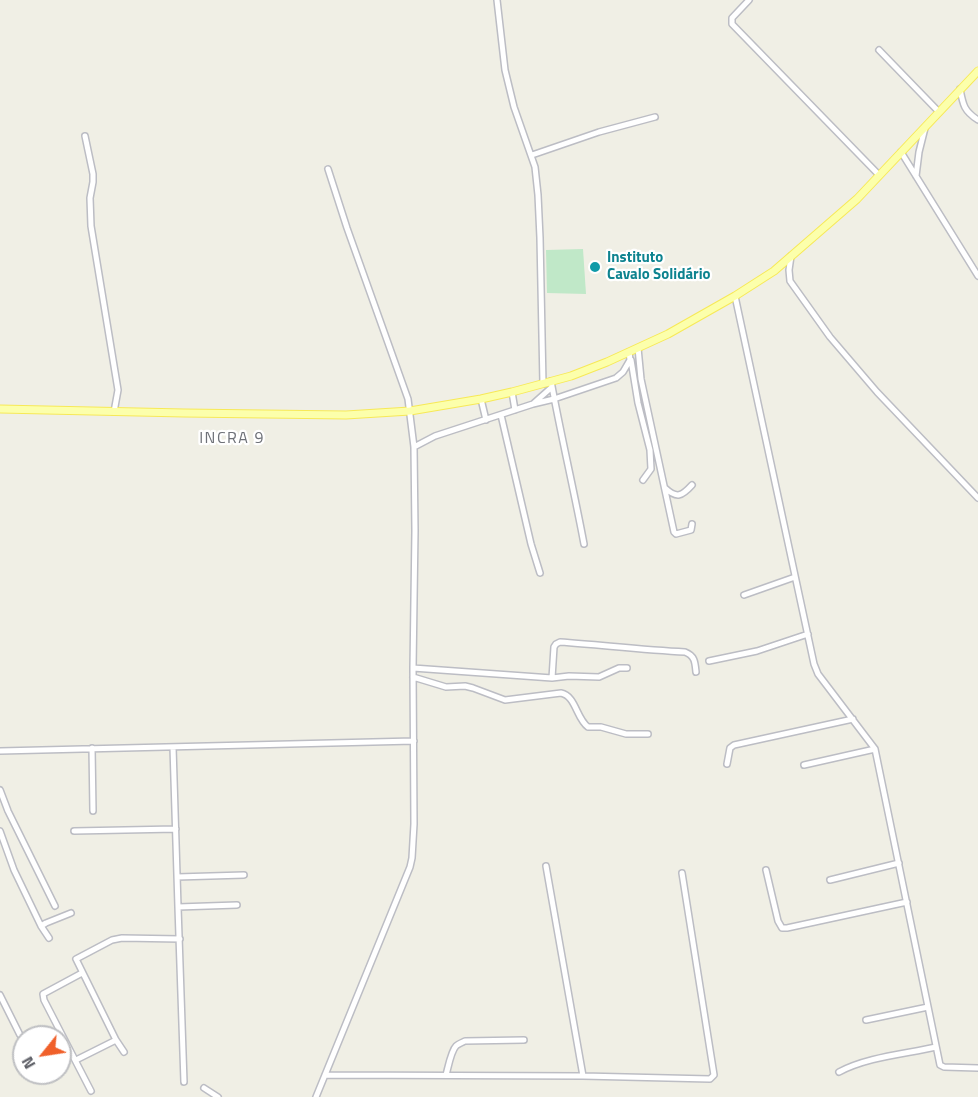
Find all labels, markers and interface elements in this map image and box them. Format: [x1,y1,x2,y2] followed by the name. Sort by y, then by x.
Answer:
[607,249,710,284] place label: Instituto Cavalo Solidário
[588,260,602,274] marker: Instituto Cavalo Solidário
[199,429,265,449] district label: INCRA 9
[12,1025,72,1085] north arrow
[15,1052,41,1074] text: N

